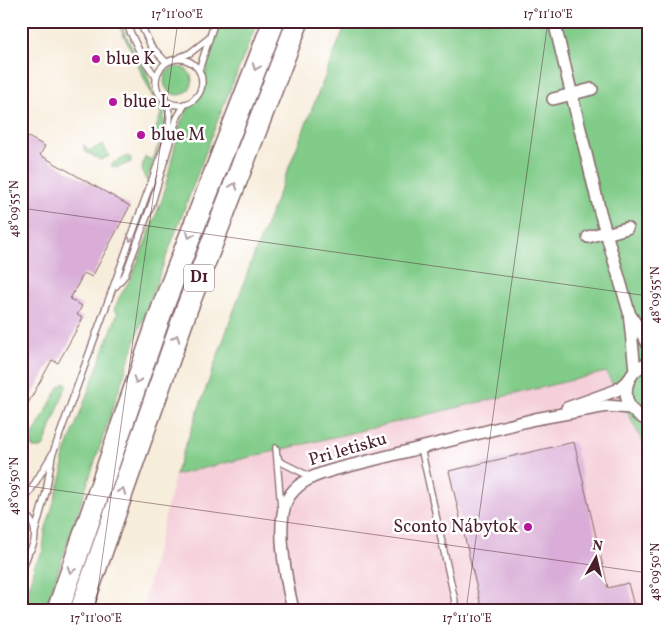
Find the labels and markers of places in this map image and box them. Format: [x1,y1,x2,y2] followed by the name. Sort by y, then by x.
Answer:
[106,47,156,72] place label: blue K
[90,53,102,65] marker: blue K
[123,90,170,115] place label: blue L
[107,96,119,108] marker: blue L
[151,123,205,148] place label: blue M
[135,129,147,141] marker: blue M
[393,515,518,540] place label: Sconto Nábytok
[522,521,534,533] marker: Sconto Nábytok

